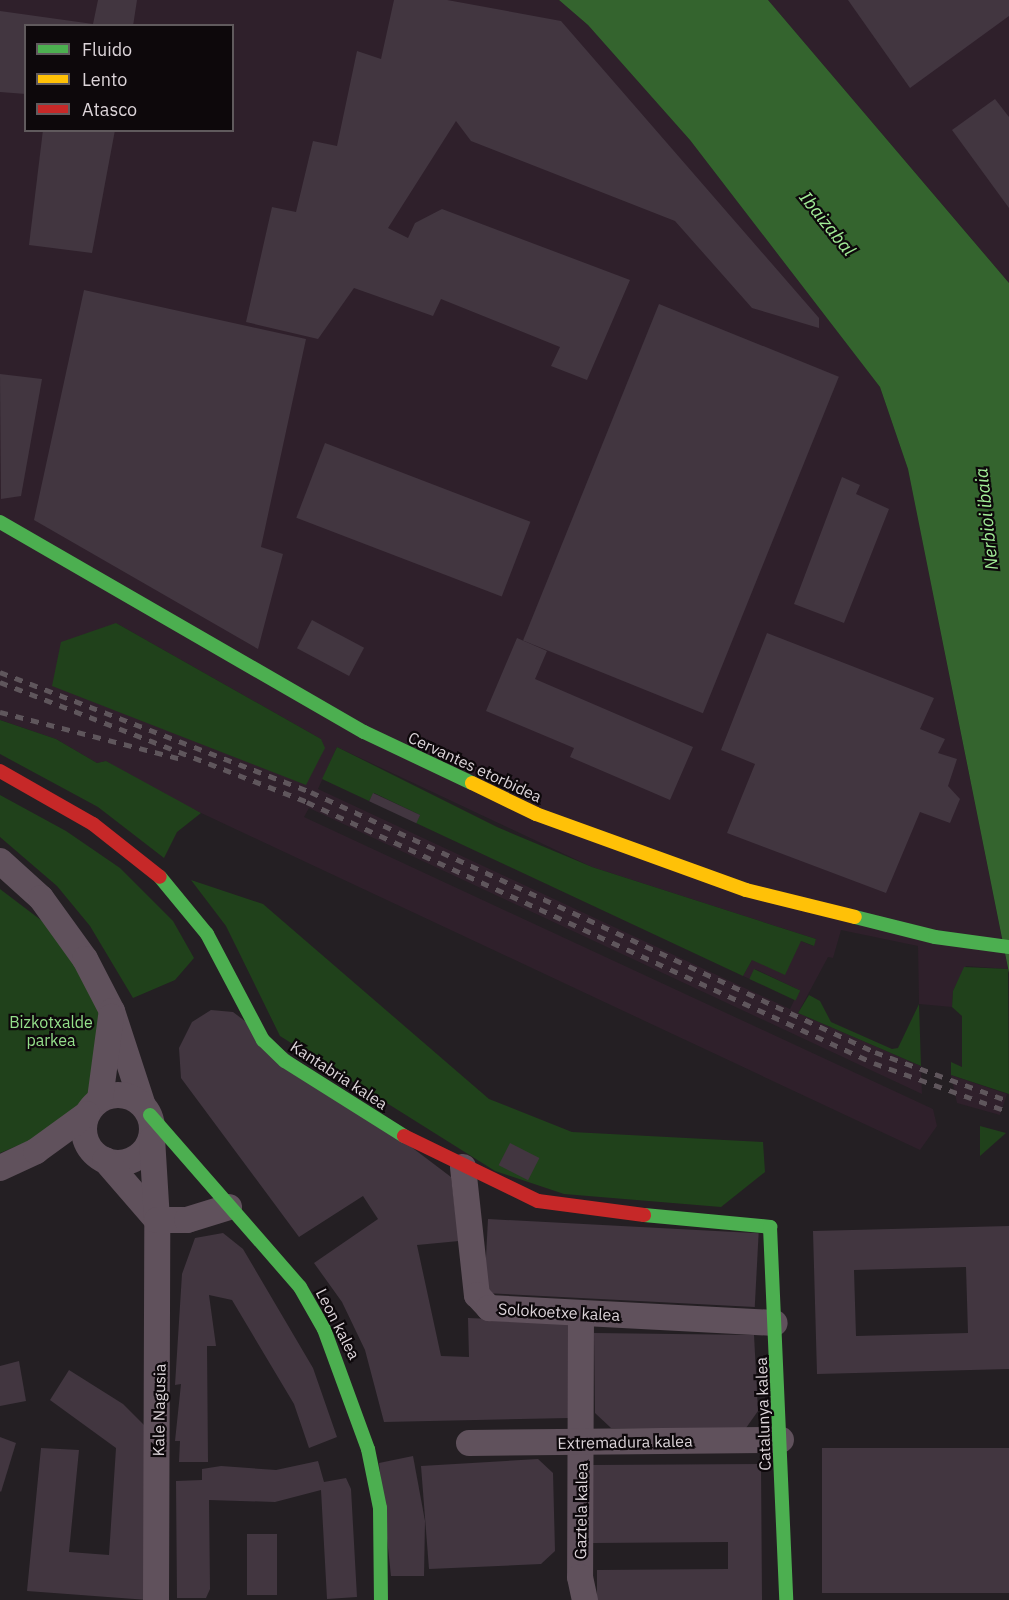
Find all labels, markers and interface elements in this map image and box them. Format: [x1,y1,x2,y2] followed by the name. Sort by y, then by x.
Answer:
[24,24,234,132] legend
[82,38,132,61] text: Fluido
[82,68,127,91] text: Lento
[82,98,137,121] text: Atasco
[795,187,859,261] water label: Ibaizabal
[971,467,1003,571] water label: Nerbioi ibaia
[405,728,545,806] street label: Cervantes etorbidea
[9,1012,93,1050] park label: Bizkotxalde parkea
[287,1037,391,1113] street label: Kantabria kalea
[312,1285,364,1363] street label: Leon kalea
[498,1299,620,1325] street label: Solokoetxe kalea
[751,1357,775,1471] street label: Catalunya kalea
[149,1363,169,1457] street label: Kale Nagusia
[557,1431,693,1453] street label: Extremadura kalea
[571,1463,591,1559] street label: Gaztela kalea

